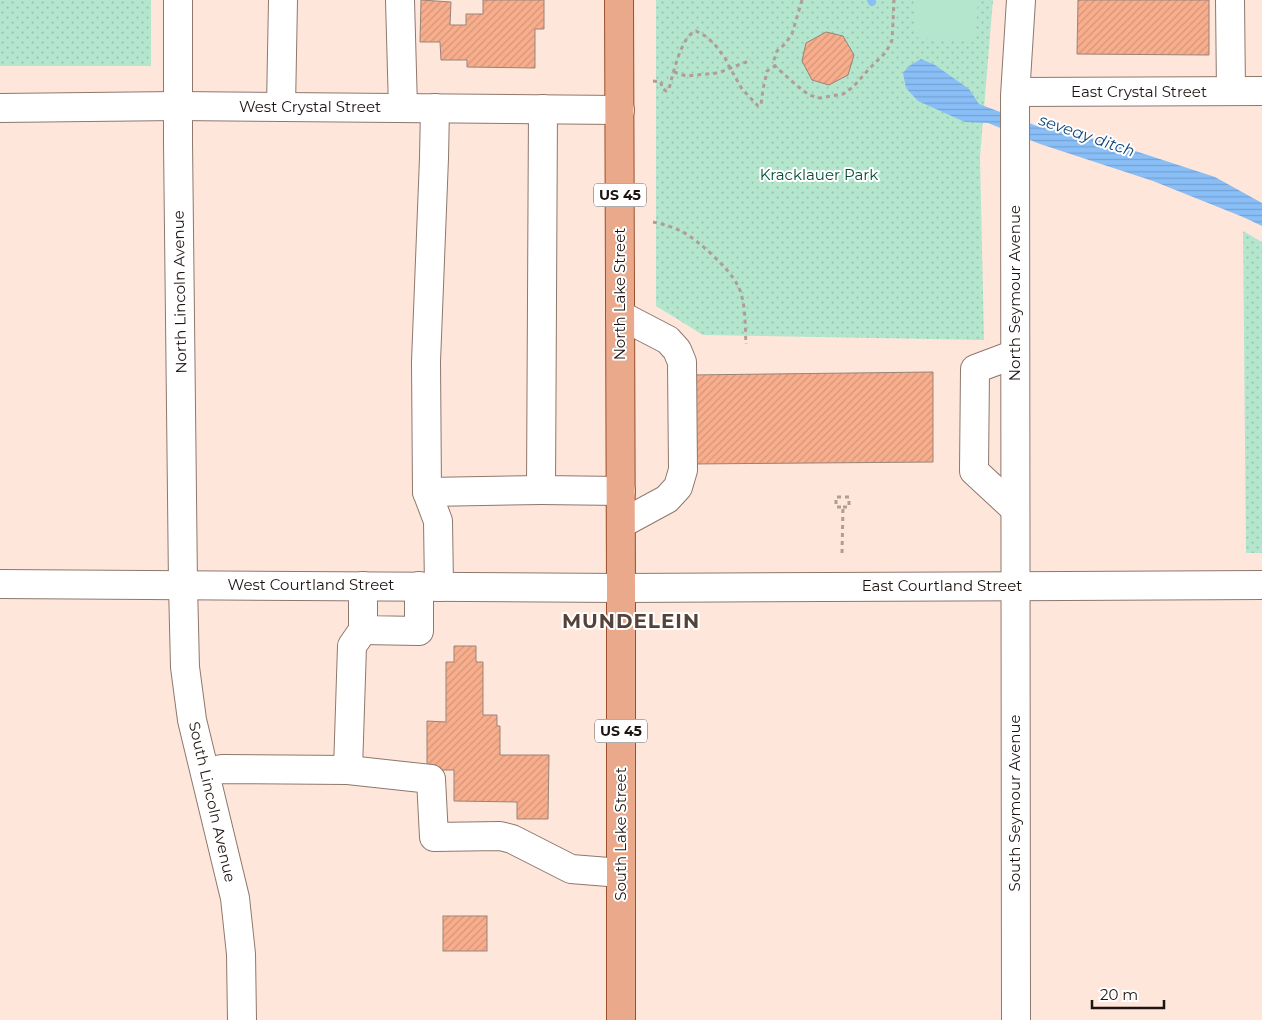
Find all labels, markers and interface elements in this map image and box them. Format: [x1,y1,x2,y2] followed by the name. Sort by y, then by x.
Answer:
[1071,82,1207,101] street label: East Crystal Street
[239,97,381,116] street label: West Crystal Street
[1035,110,1137,161] water label: seveay ditch
[760,165,878,184] park label: Kracklauer Park
[594,184,646,206] road number: US 45
[1005,205,1024,381] street label: North Seymour Avenue
[169,210,190,374] street label: North Lincoln Avenue
[610,228,629,360] street label: North Lake Street
[228,575,394,594] street label: West Courtland Street
[862,576,1022,595] street label: East Courtland Street
[562,609,700,633] district label: MUNDELEIN
[1005,714,1024,892] street label: South Seymour Avenue
[595,719,647,742] road number: US 45
[185,720,240,884] street label: South Lincoln Avenue
[611,767,630,901] street label: South Lake Street
[1092,978,1164,1010] scale bar
[1100,985,1138,1004] text: 20 m

